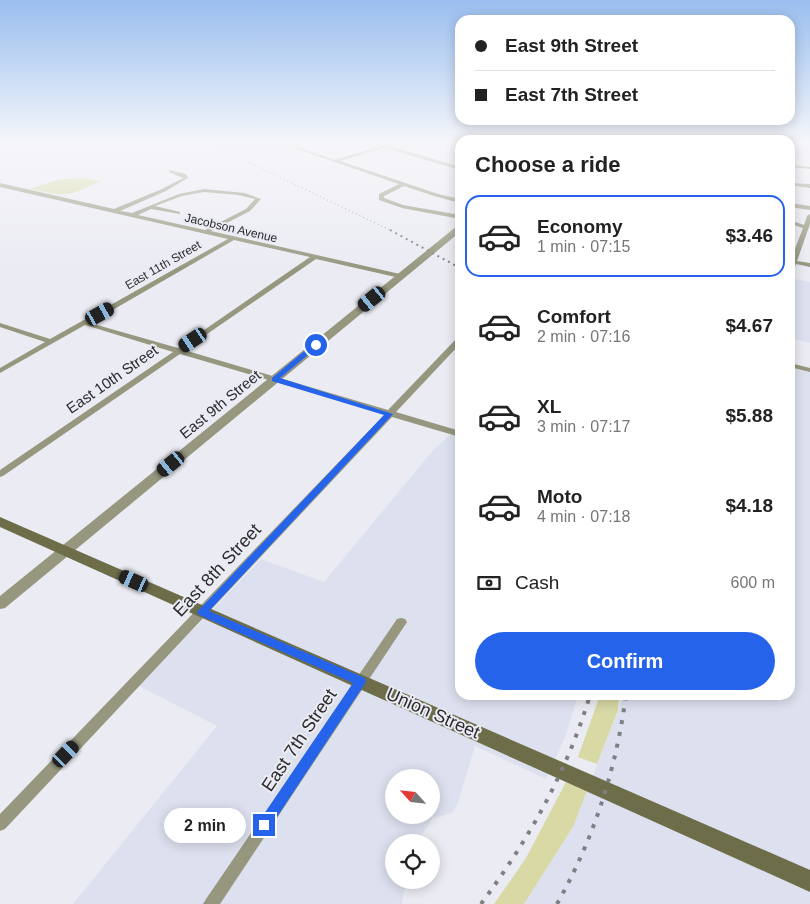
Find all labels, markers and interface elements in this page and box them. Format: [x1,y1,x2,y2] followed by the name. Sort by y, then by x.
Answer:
[505,35,638,56] text: East 9th Street
[505,84,638,105] text: East 7th Street
[475,152,620,177] text: Choose a ride
[183,211,279,246] street label: Jacobson Avenue
[477,214,522,259] icon: car
[537,216,623,237] text: Economy
[725,225,773,246] text: $3.46
[123,237,204,292] street label: East 11th Street
[537,238,630,255] text: 1 min · 07:15
[355,284,388,314] car
[83,300,116,328] car
[477,304,522,349] icon: car
[537,306,611,327] text: Comfort
[725,315,773,336] text: $4.67
[176,325,209,355] car
[537,328,630,345] text: 2 min · 07:16
[305,334,327,356] route start
[63,341,162,417] street label: East 10th Street
[176,366,265,442] street label: East 9th Street
[477,394,522,439] icon: car
[537,396,561,417] text: XL
[725,405,773,426] text: $5.88
[537,418,630,435] text: 3 min · 07:17
[154,449,187,479] car
[477,484,522,529] icon: car
[537,486,582,507] text: Moto
[725,495,773,516] text: $4.18
[537,508,630,525] text: 4 min · 07:18
[169,520,265,620] street label: East 8th Street
[117,568,150,594] car
[475,569,503,597] icon: cash
[515,572,559,593] text: Cash
[731,574,775,591] text: 600 m
[475,632,775,690] button: Confirm
[383,684,483,742] street label: Union Street
[257,685,341,795] street label: East 7th Street
[50,738,81,770] car
[385,769,440,824] north arrow
[385,769,440,889] map controls
[164,808,246,842] callout: 2 min
[253,814,275,836] route end
[184,817,226,834] text: 2 min
[385,834,440,889] button: locate

